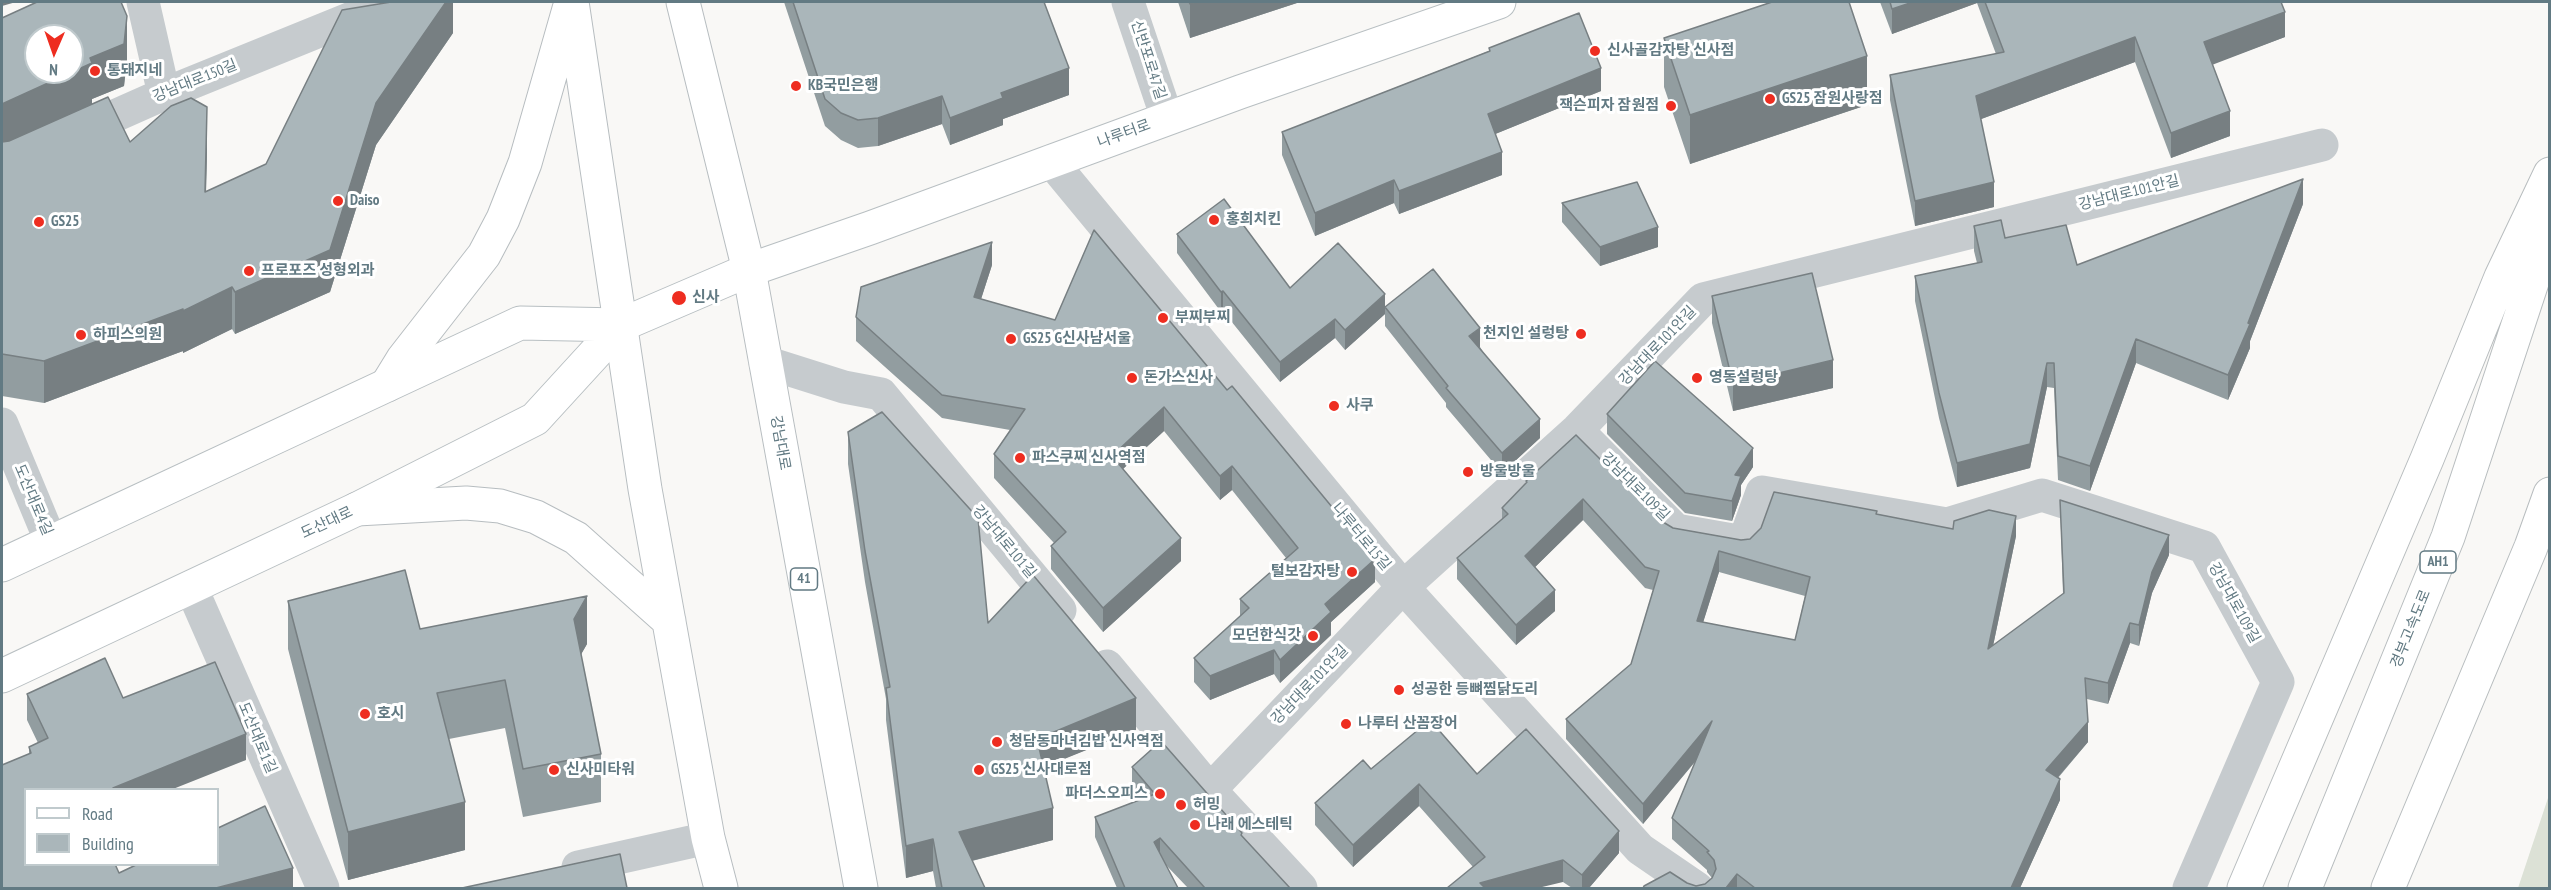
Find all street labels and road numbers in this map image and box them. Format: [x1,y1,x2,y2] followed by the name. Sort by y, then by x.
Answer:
[1127,18,1169,102] street label: 신반포로47길
[150,56,240,106] street label: 강남대로150길
[1095,116,1153,152] street label: 나루터로
[2077,172,2181,214] street label: 강남대로101안길
[1616,303,1700,389] street label: 강남대로101안길
[766,414,794,472] street label: 강남대로
[1597,449,1673,525] street label: 강남대로109길
[10,462,56,538] street label: 도산대로4길
[1328,500,1394,574] street label: 나루터로15길
[968,502,1040,582] street label: 강남대로101길
[298,503,356,543] street label: 도산대로
[2420,551,2456,573] road number: AH1
[2204,560,2264,646] street label: 강남대로109길
[790,568,818,590] road number: 41
[2387,587,2435,671] street label: 경부고속도로
[1268,642,1352,728] street label: 강남대로101안길
[234,700,280,776] street label: 도산대로1길

